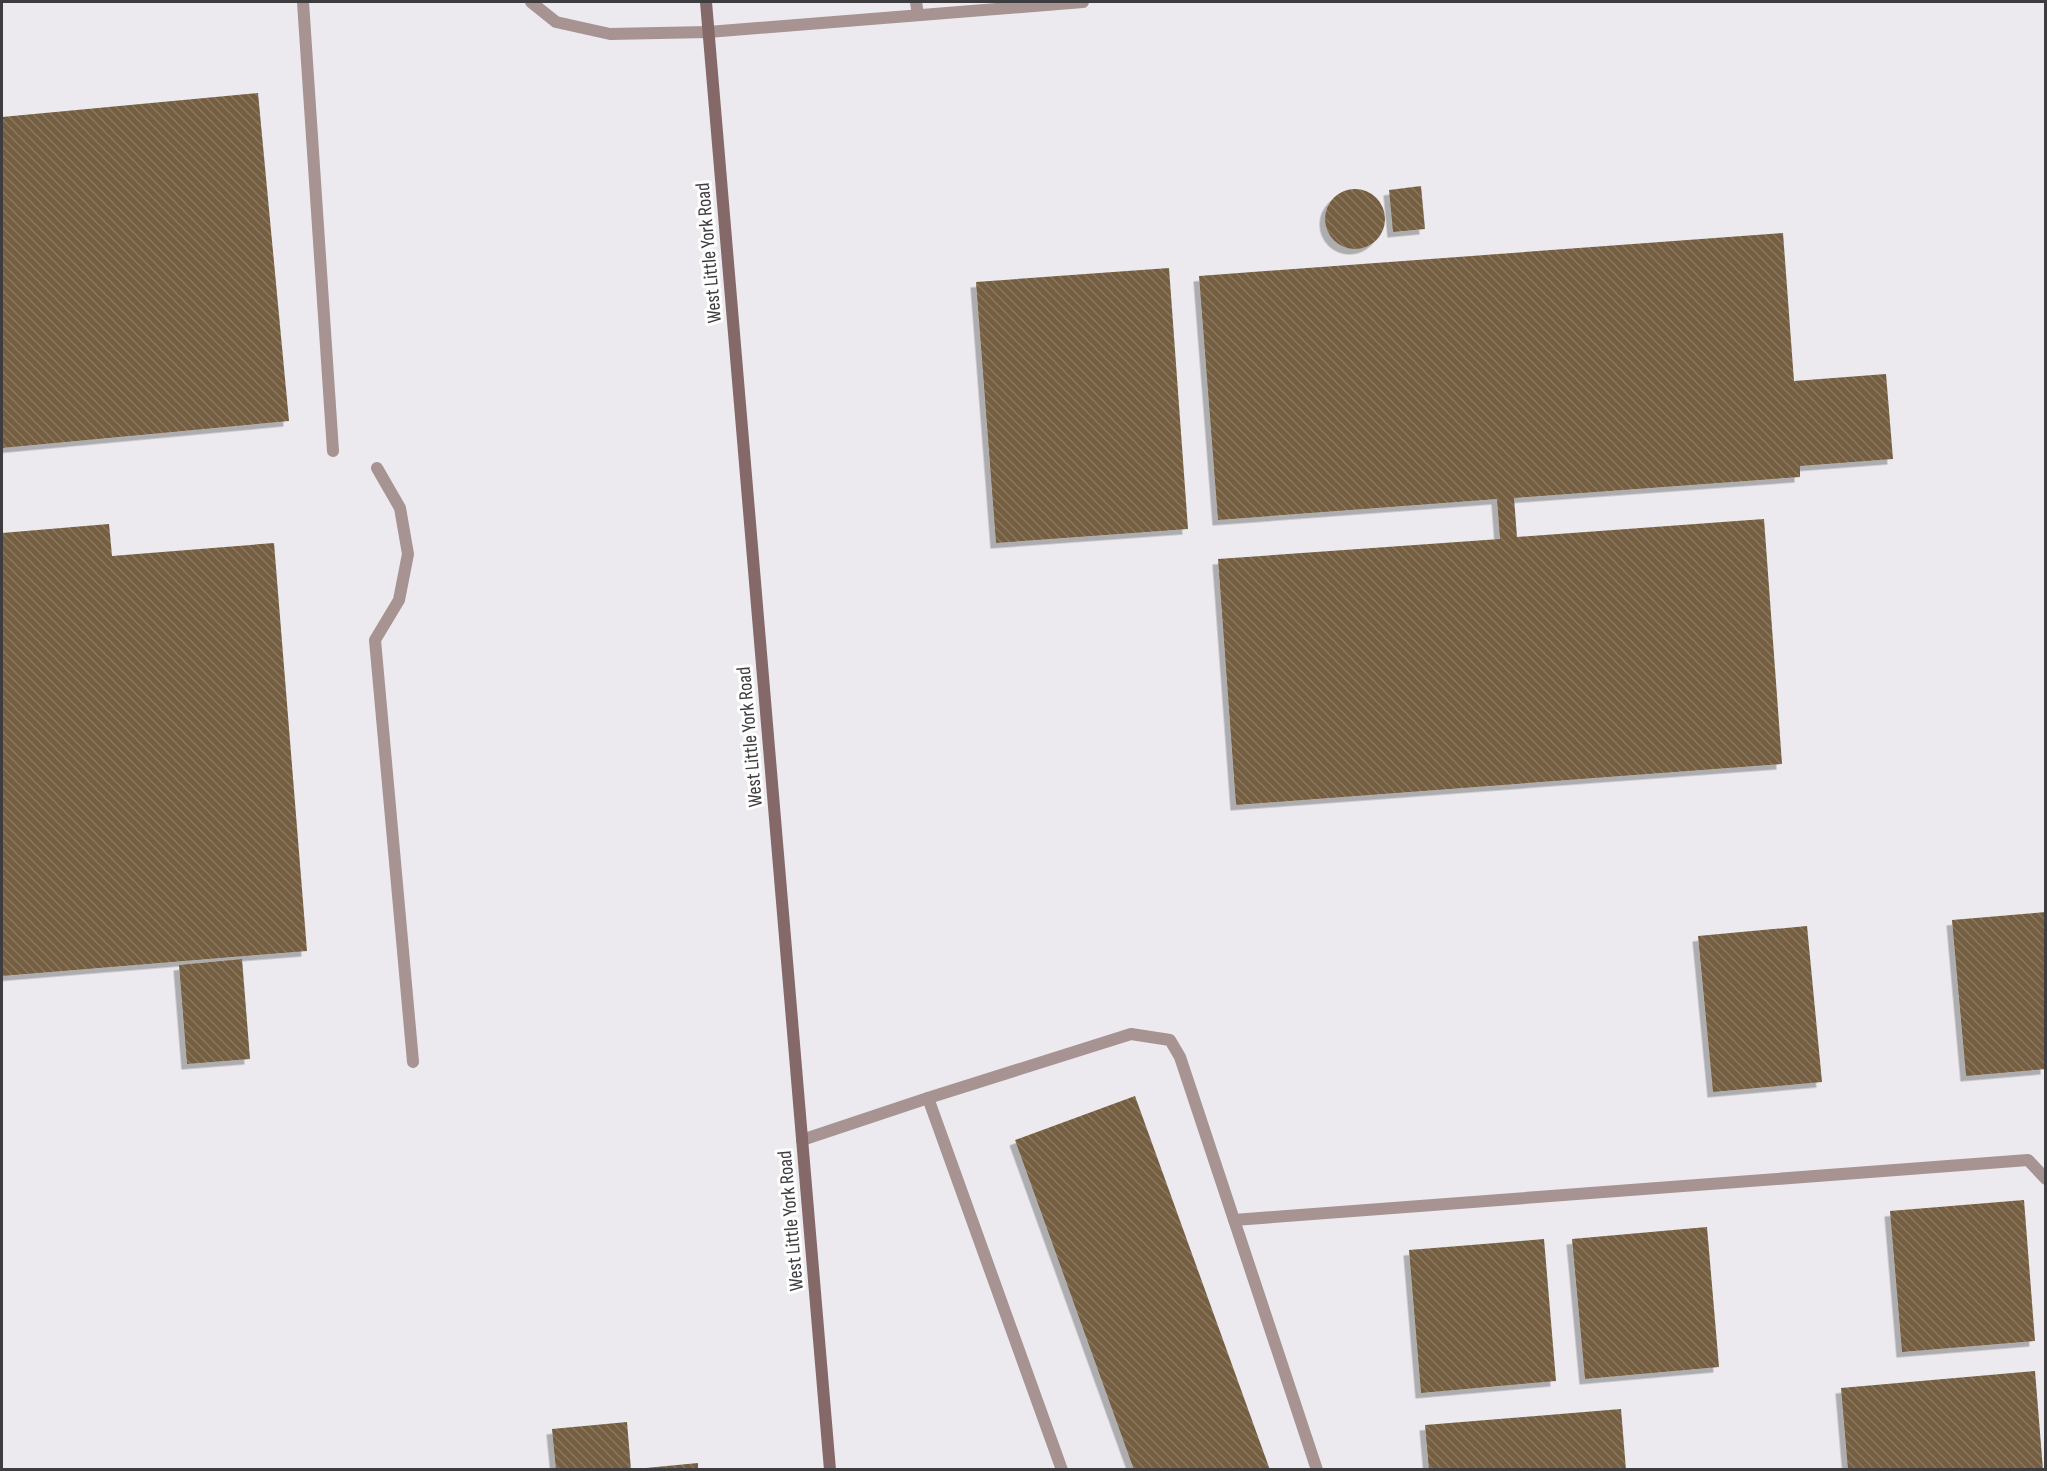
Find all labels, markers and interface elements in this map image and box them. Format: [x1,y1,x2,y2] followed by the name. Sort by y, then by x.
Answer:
[691,182,727,324] street label: West Little York Road
[732,666,768,808] street label: West Little York Road
[773,1150,809,1292] street label: West Little York Road

